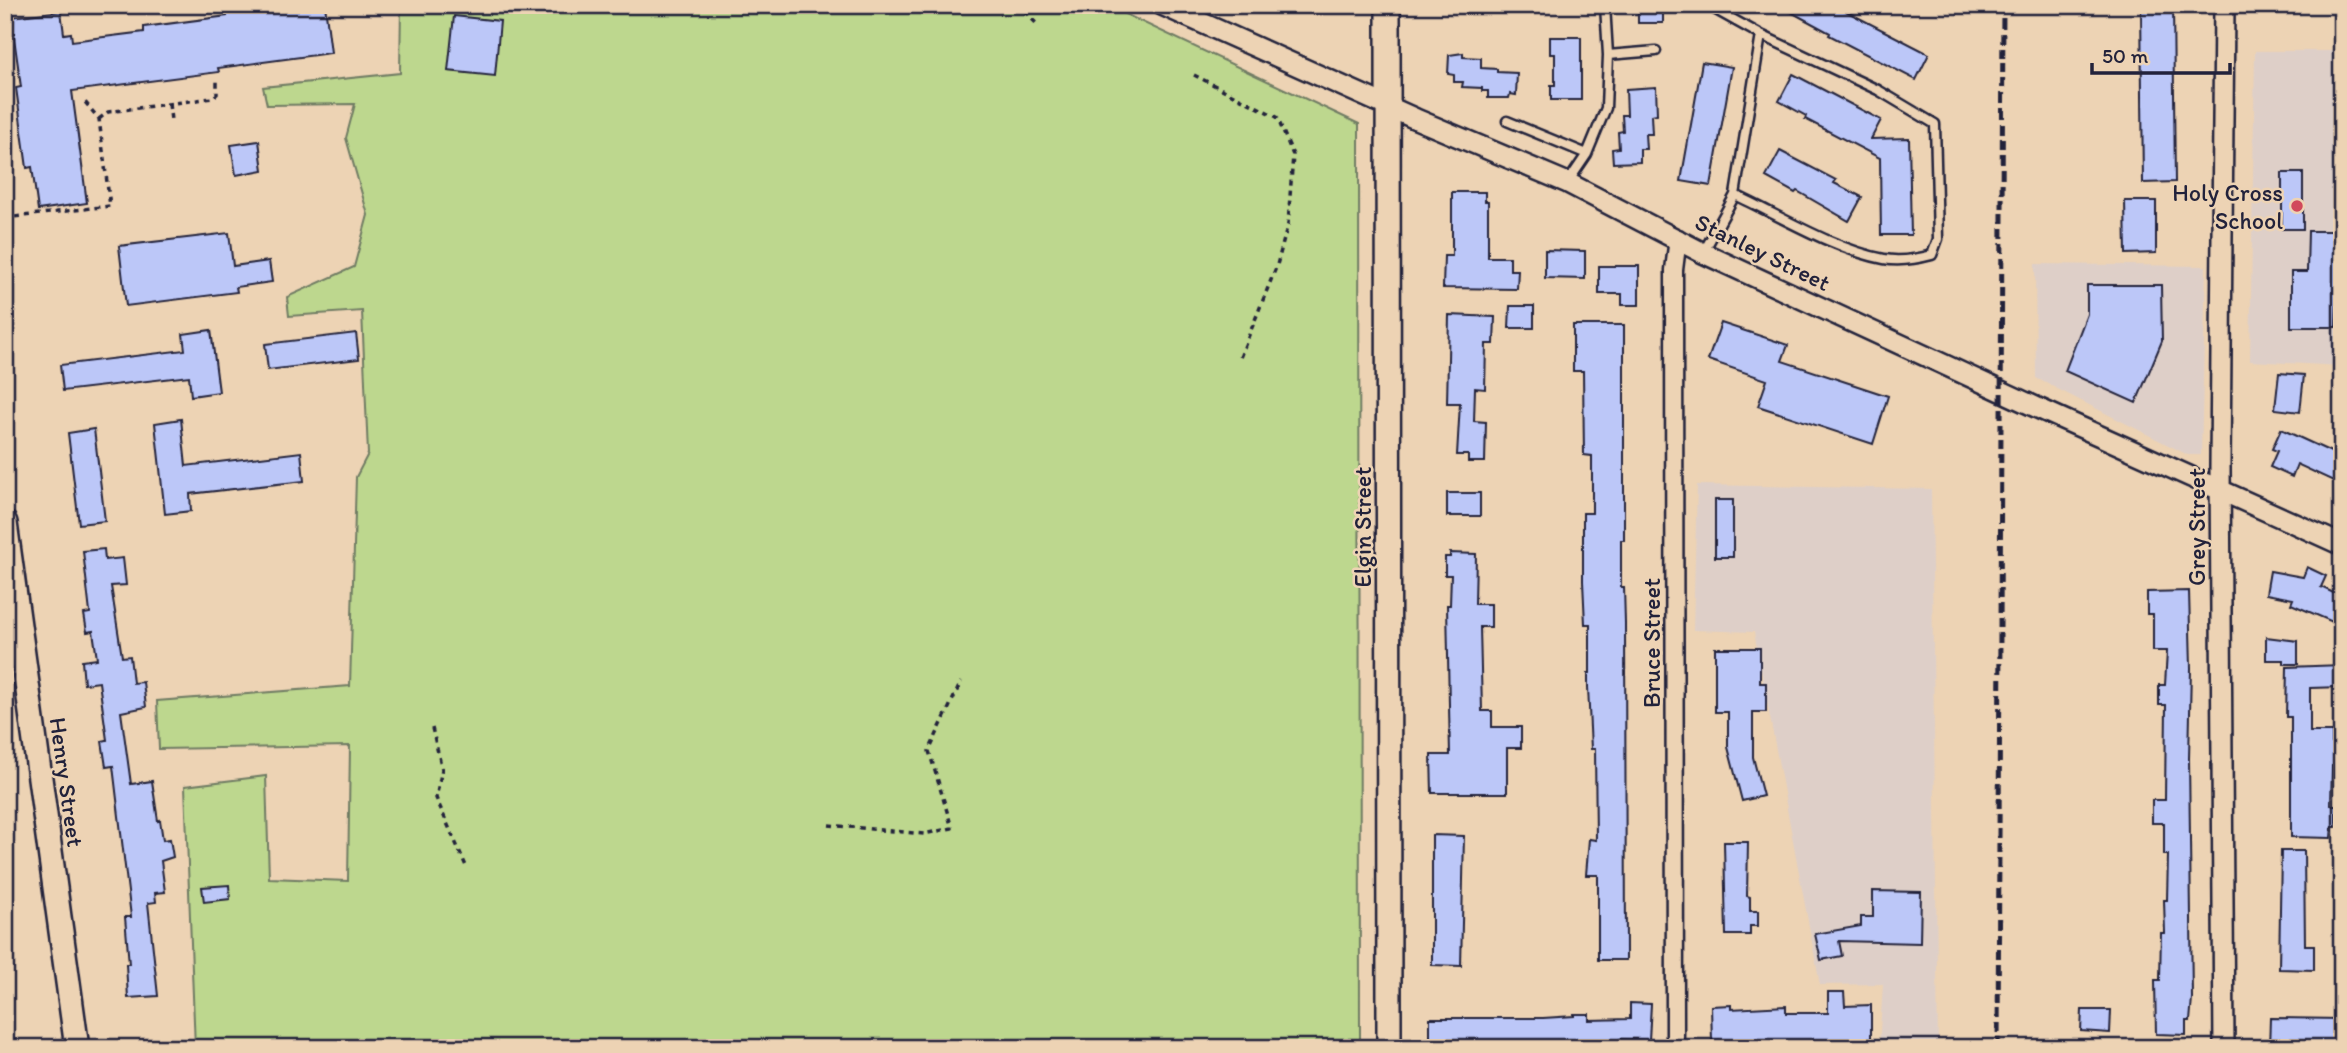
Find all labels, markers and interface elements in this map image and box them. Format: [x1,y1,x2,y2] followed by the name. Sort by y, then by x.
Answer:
[2092,32,2230,76] scale bar
[2102,43,2149,68] text: 50 m
[2172,178,2283,235] place label: Holy Cross School
[2289,198,2305,214] marker: Holy Cross School
[1691,207,1835,297] street label: Stanley Street
[1348,467,1377,587] street label: Elgin Street
[2182,468,2211,586] street label: Grey Street
[1637,578,1666,708] street label: Bruce Street
[44,715,90,849] street label: Henry Street

